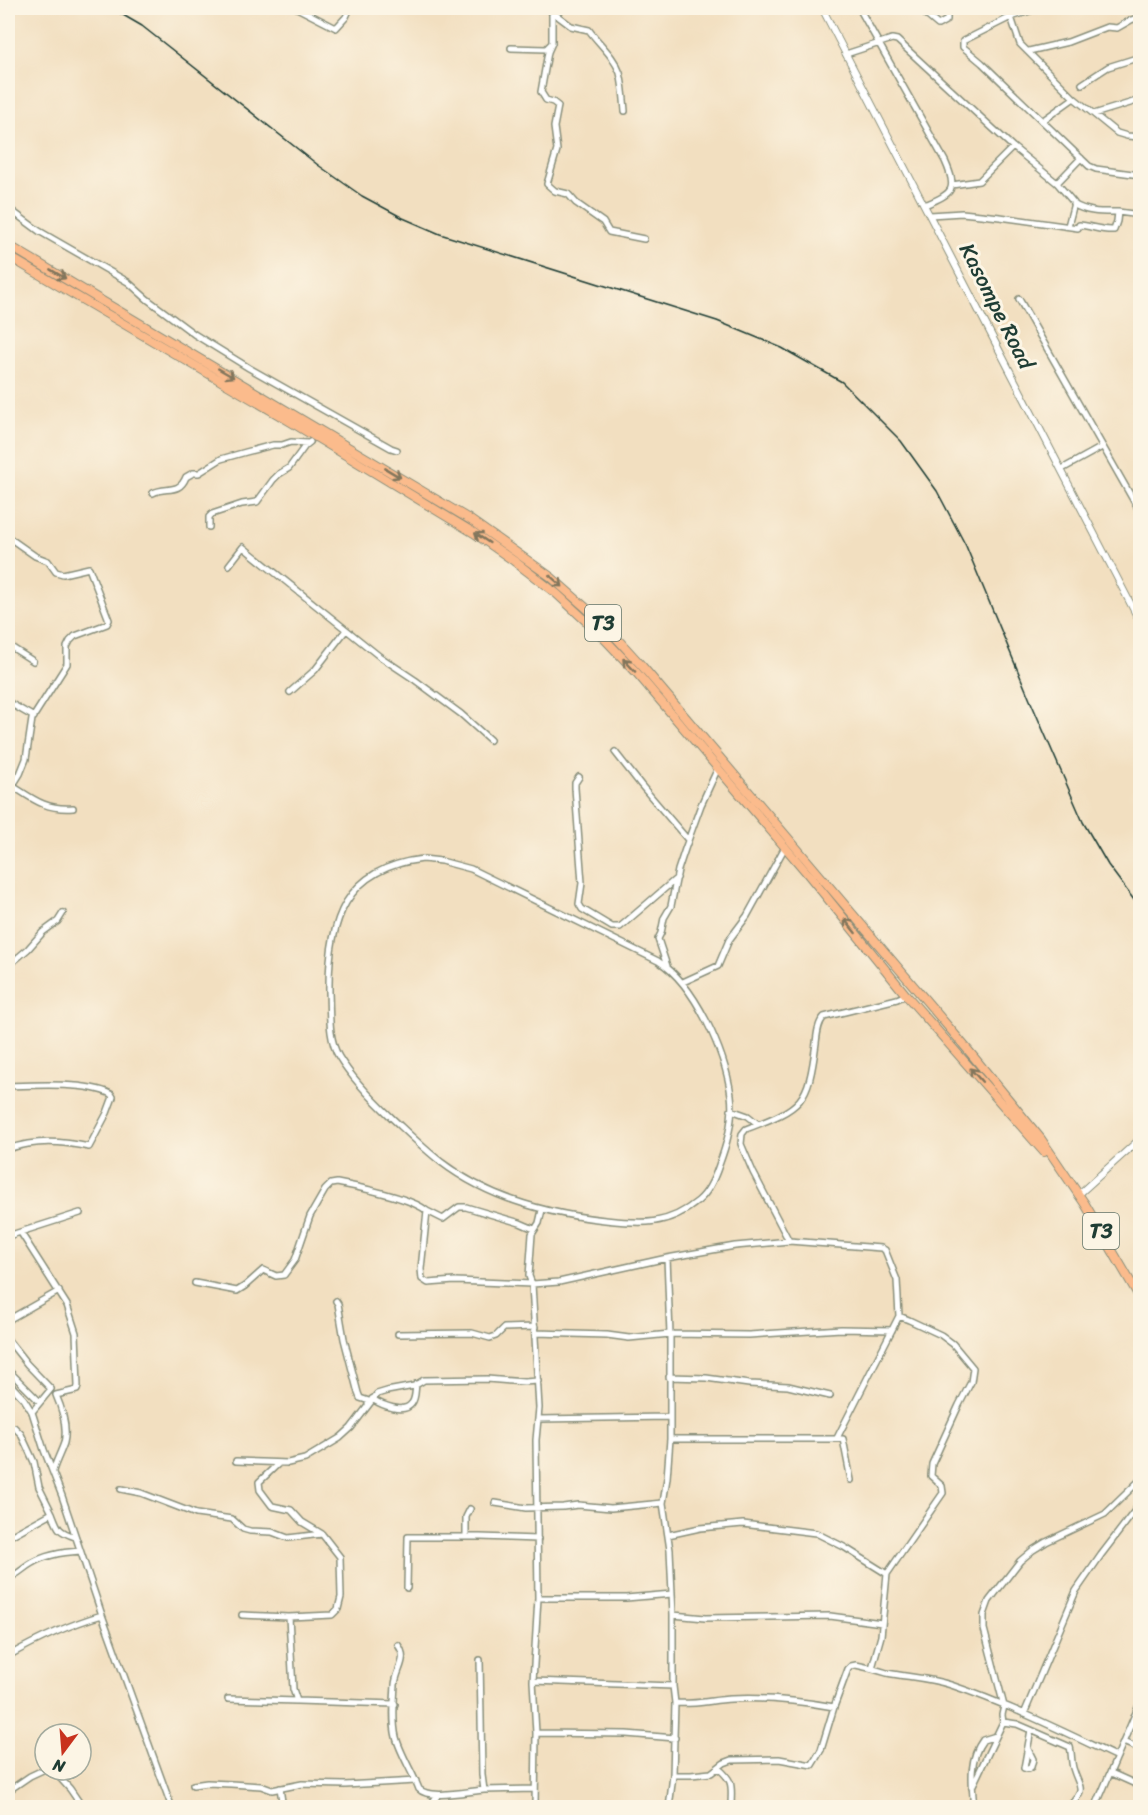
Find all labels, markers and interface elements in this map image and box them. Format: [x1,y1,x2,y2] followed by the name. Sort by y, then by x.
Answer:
[948,236,1046,377] street label: Kasompe Road
[49,269,66,281] one-way arrow
[217,367,234,379] one-way arrow
[384,468,401,480] one-way arrow
[474,532,491,544] one-way arrow
[548,574,563,588] one-way arrow
[585,605,621,641] road number: T3
[622,657,637,672] one-way arrow
[844,918,857,934] one-way arrow
[969,1068,983,1083] one-way arrow
[1083,1213,1119,1249] road number: T3
[33,1722,93,1782] north arrow
[49,1750,69,1782] text: N

